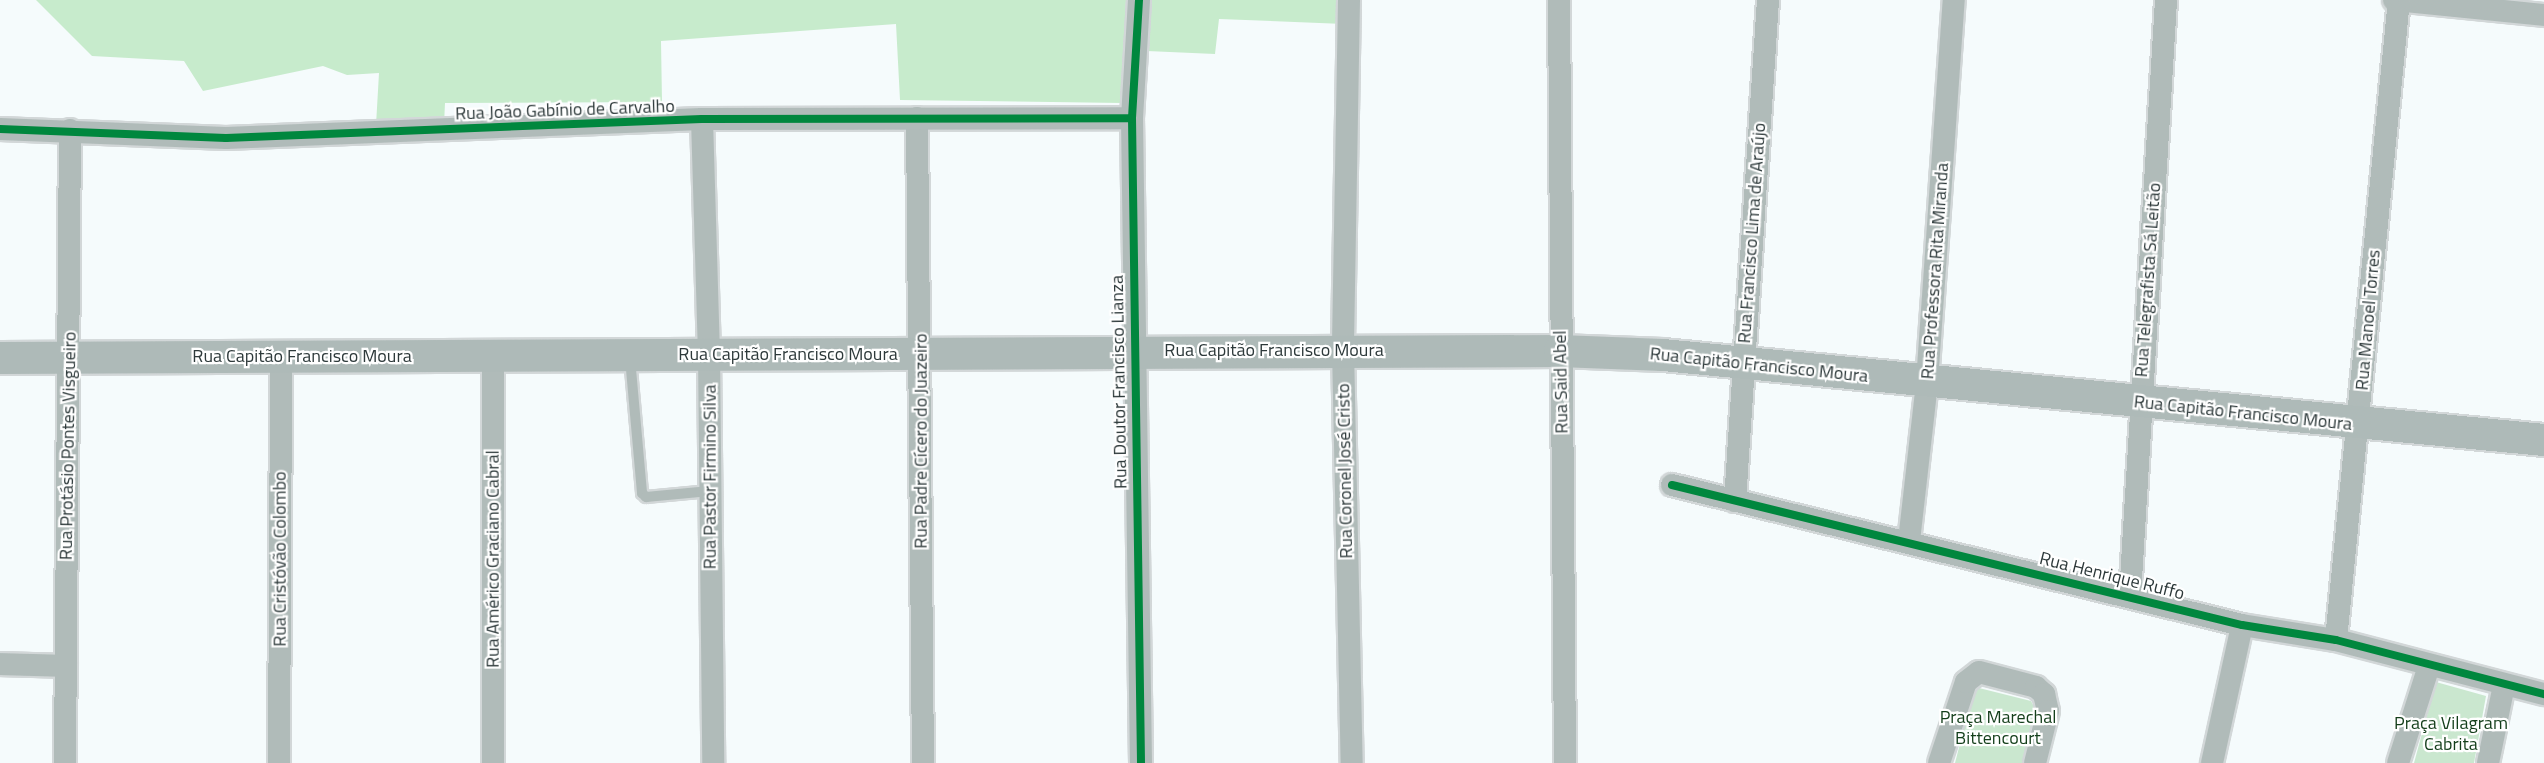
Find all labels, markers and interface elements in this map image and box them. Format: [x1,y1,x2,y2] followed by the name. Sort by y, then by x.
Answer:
[455,95,675,125] street label: Rua João Gabínio de Carvalho
[1734,122,1770,344] street label: Rua Francisco Lima de Araújo
[1917,162,1953,380] street label: Rua Professora Rita Miranda
[2130,182,2166,378] street label: Rua Telegrafista Sá Leitão
[2351,249,2385,391] street label: Rua Manoel Torres
[1106,275,1132,489] street label: Rua Doutor Francisco Lianza
[1549,330,1573,434] street label: Rua Said Abel
[55,332,81,560] street label: Rua Protásio Pontes Visgueiro
[910,333,932,549] street label: Rua Padre Cícero do Juazeiro
[1164,339,1384,361] street label: Rua Capitão Francisco Moura
[678,343,898,365] street label: Rua Capitão Francisco Moura
[1649,343,1869,387] street label: Rua Capitão Francisco Moura
[192,345,412,367] street label: Rua Capitão Francisco Moura
[1333,383,1357,559] street label: Rua Coronel José Cristo
[699,385,721,569] street label: Rua Pastor Firmino Silva
[2133,391,2353,435] street label: Rua Capitão Francisco Moura
[482,450,504,668] street label: Rua Américo Graciano Cabral
[269,471,291,647] street label: Rua Cristóvão Colombo
[2037,548,2187,604] street label: Rua Henrique Ruffo
[1940,707,2056,750] park label: Praça Marechal Bittencourt
[2394,713,2508,756] park label: Praça Vilagram Cabrita

